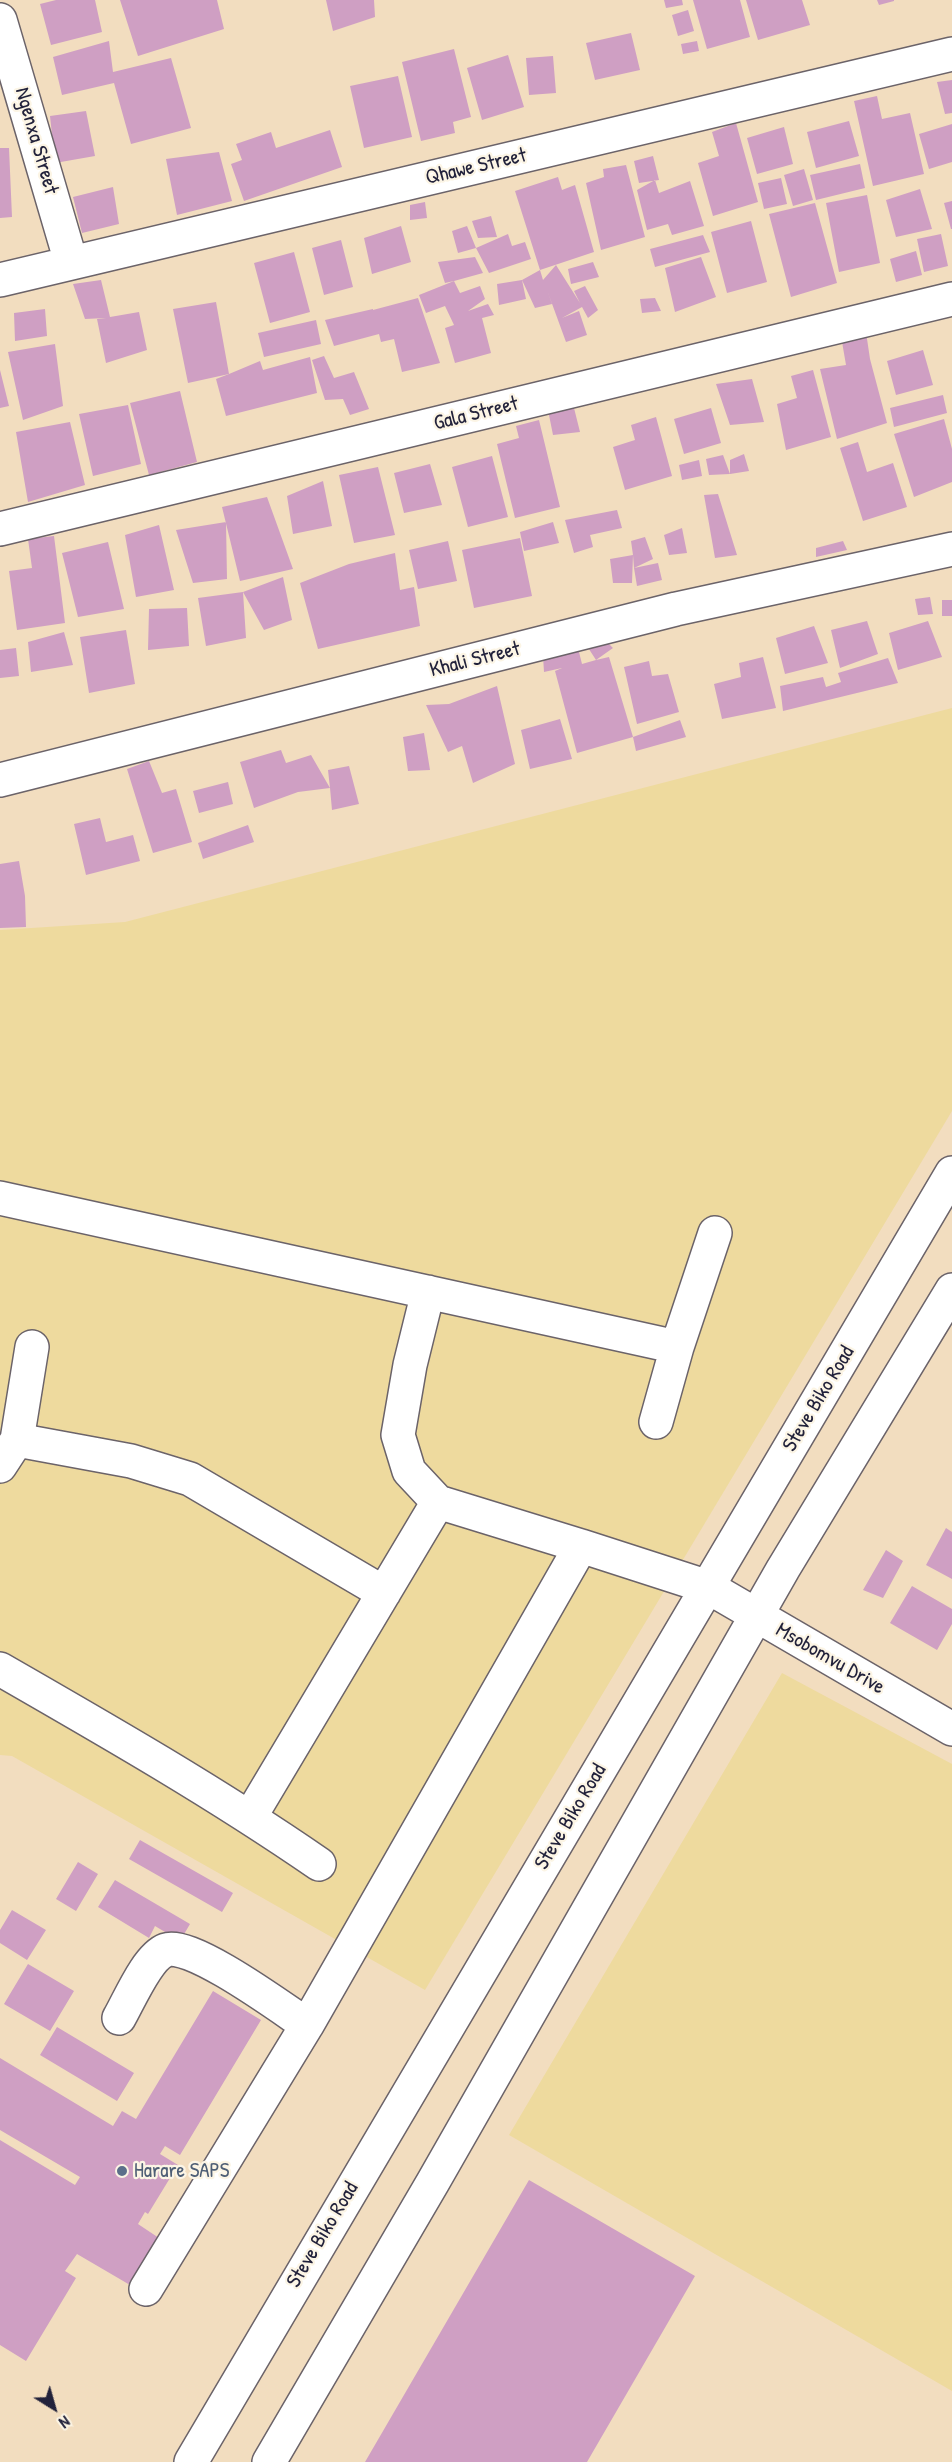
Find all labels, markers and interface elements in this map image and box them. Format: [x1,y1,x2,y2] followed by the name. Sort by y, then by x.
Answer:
[9,85,63,197] street label: Ngenxa Street
[423,143,529,191] street label: Qhawe Street
[431,391,521,437] street label: Gala Street
[427,637,523,683] street label: Khali Street
[778,1342,860,1456] street label: Steve Biko Road
[771,1618,889,1700] street label: Msobomvu Drive
[530,1760,612,1874] street label: Steve Biko Road
[134,2158,229,2184] place label: Harare SAPS
[115,2164,129,2178] marker: Harare SAPS
[282,2178,364,2292] street label: Steve Biko Road
[24,2378,84,2438] north arrow
[55,2411,75,2434] text: N

